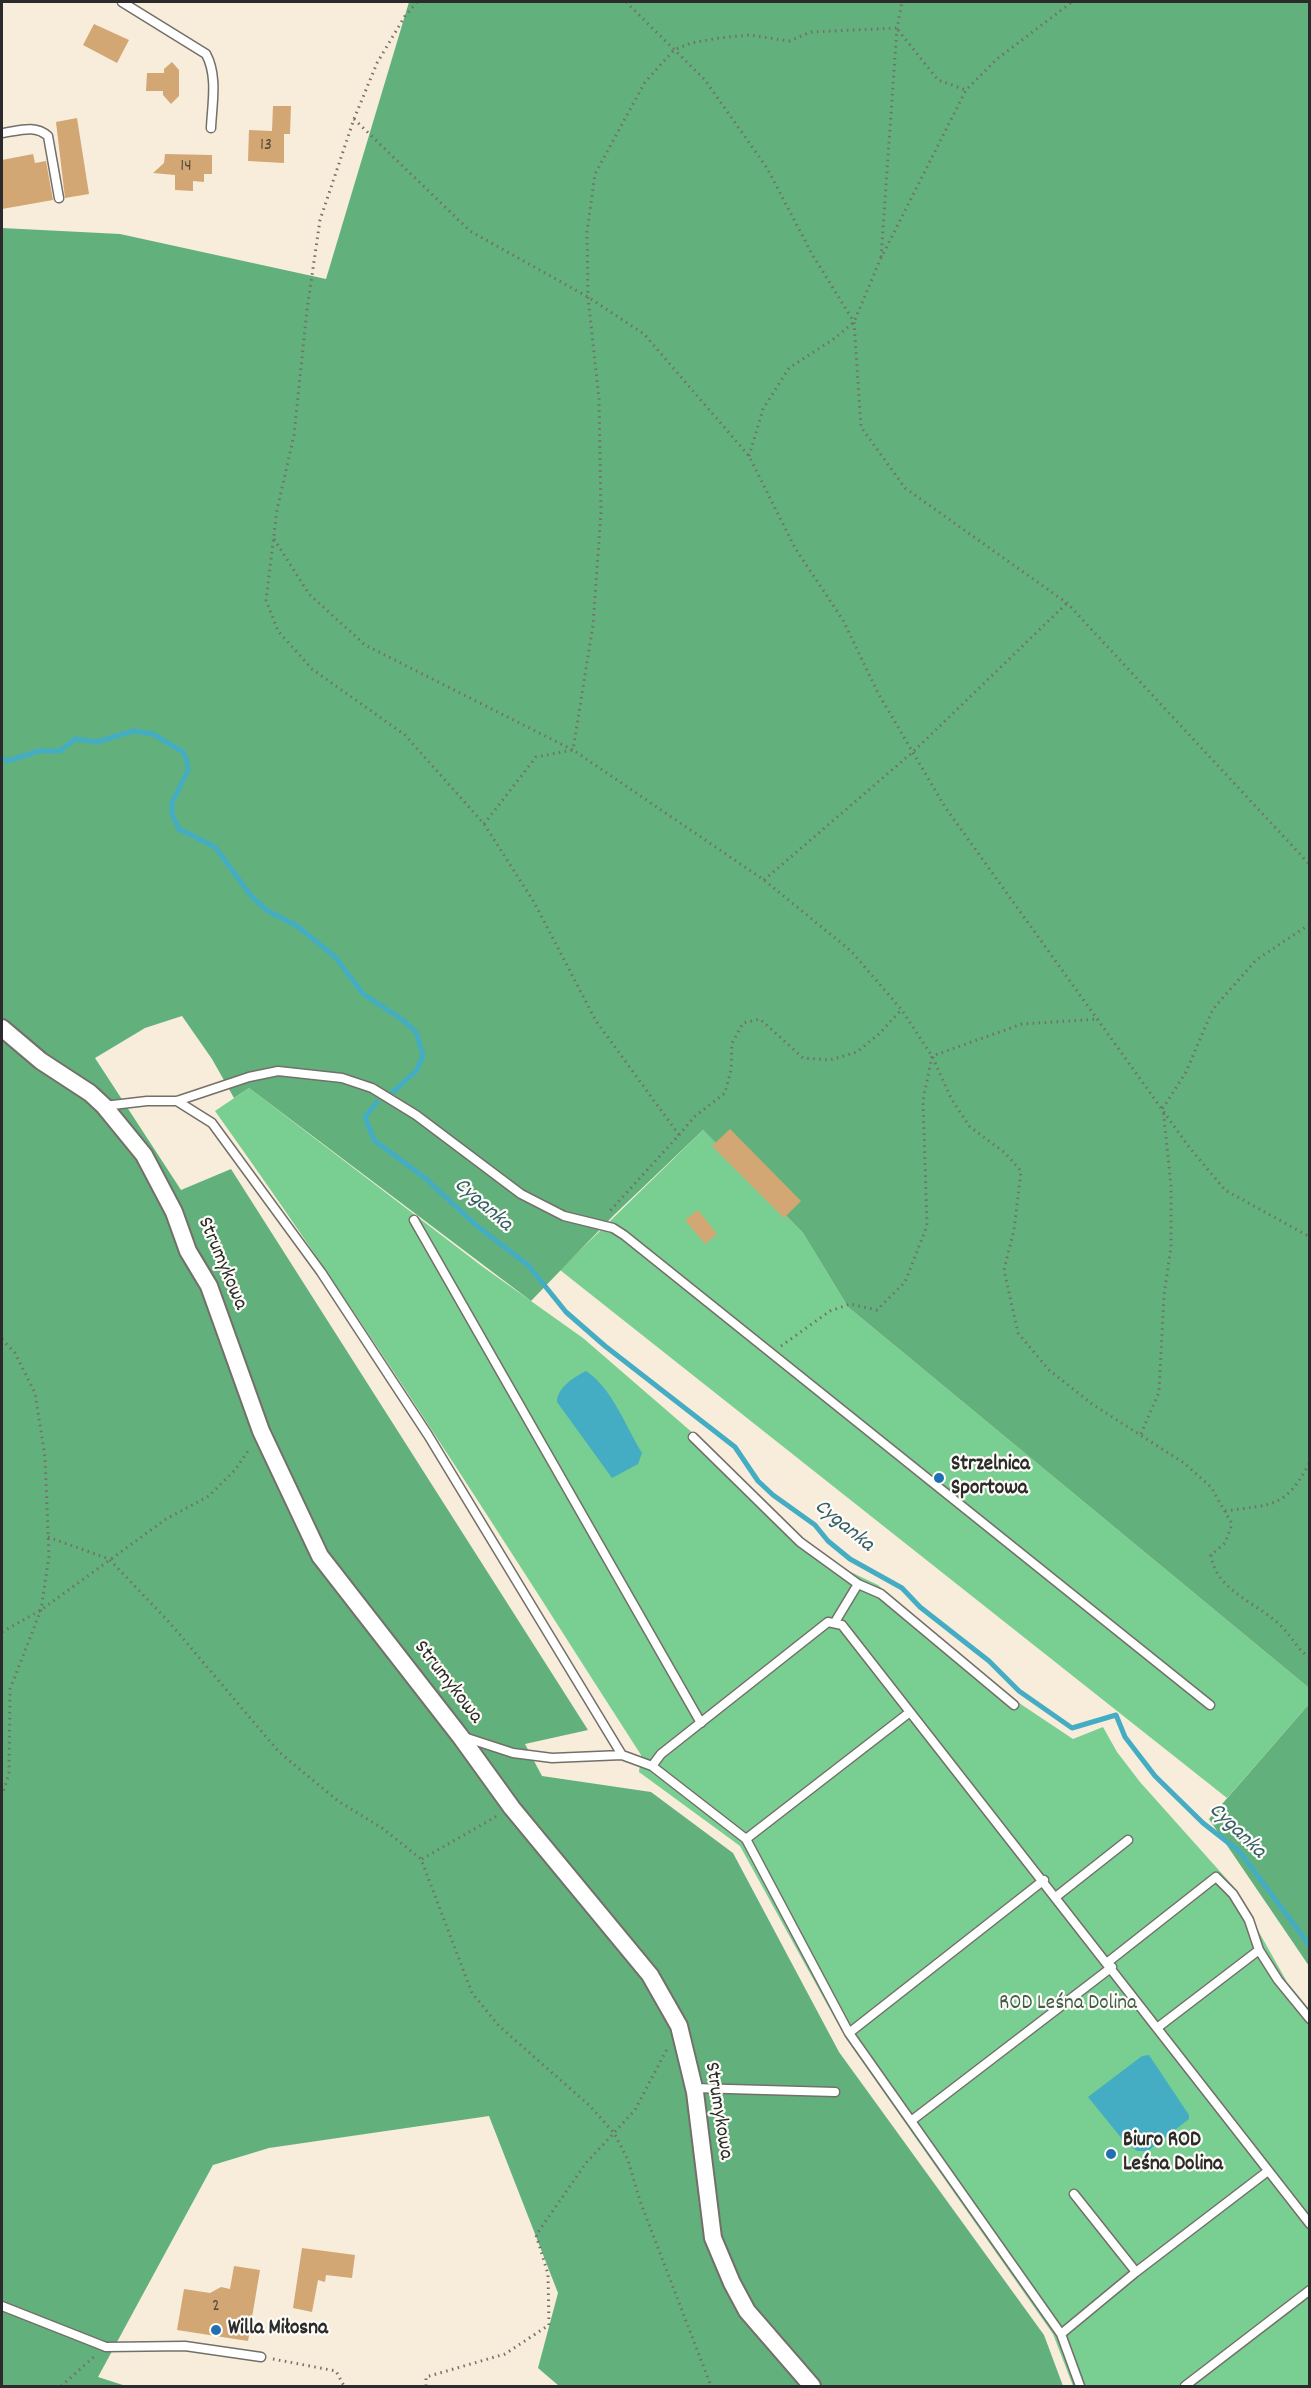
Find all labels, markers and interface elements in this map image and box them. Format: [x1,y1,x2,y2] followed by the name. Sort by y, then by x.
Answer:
[260,136,272,158] house number: 13
[180,157,192,179] house number: 14
[447,1173,517,1239] water label: Cyganka
[190,1214,252,1314] street label: Strumykowa
[951,1453,1030,1503] place label: Strzelnica Sportowa
[932,1471,946,1485] marker: Strzelnica Sportowa
[808,1495,878,1559] water label: Cyganka
[407,1637,487,1729] street label: Strumykowa
[1202,1798,1270,1866] water label: Cyganka
[999,1992,1137,2018] park label: ROD Leśna Dolina
[697,2061,737,2161] street label: Strumykowa
[1123,2129,1223,2179] place label: Biuro ROD Leśna Dolina
[1104,2147,1118,2161] marker: Biuro ROD Leśna Dolina
[212,2297,220,2319] house number: 2
[228,2317,328,2343] place label: Willa Miłosna
[209,2323,223,2337] marker: Willa Miłosna

